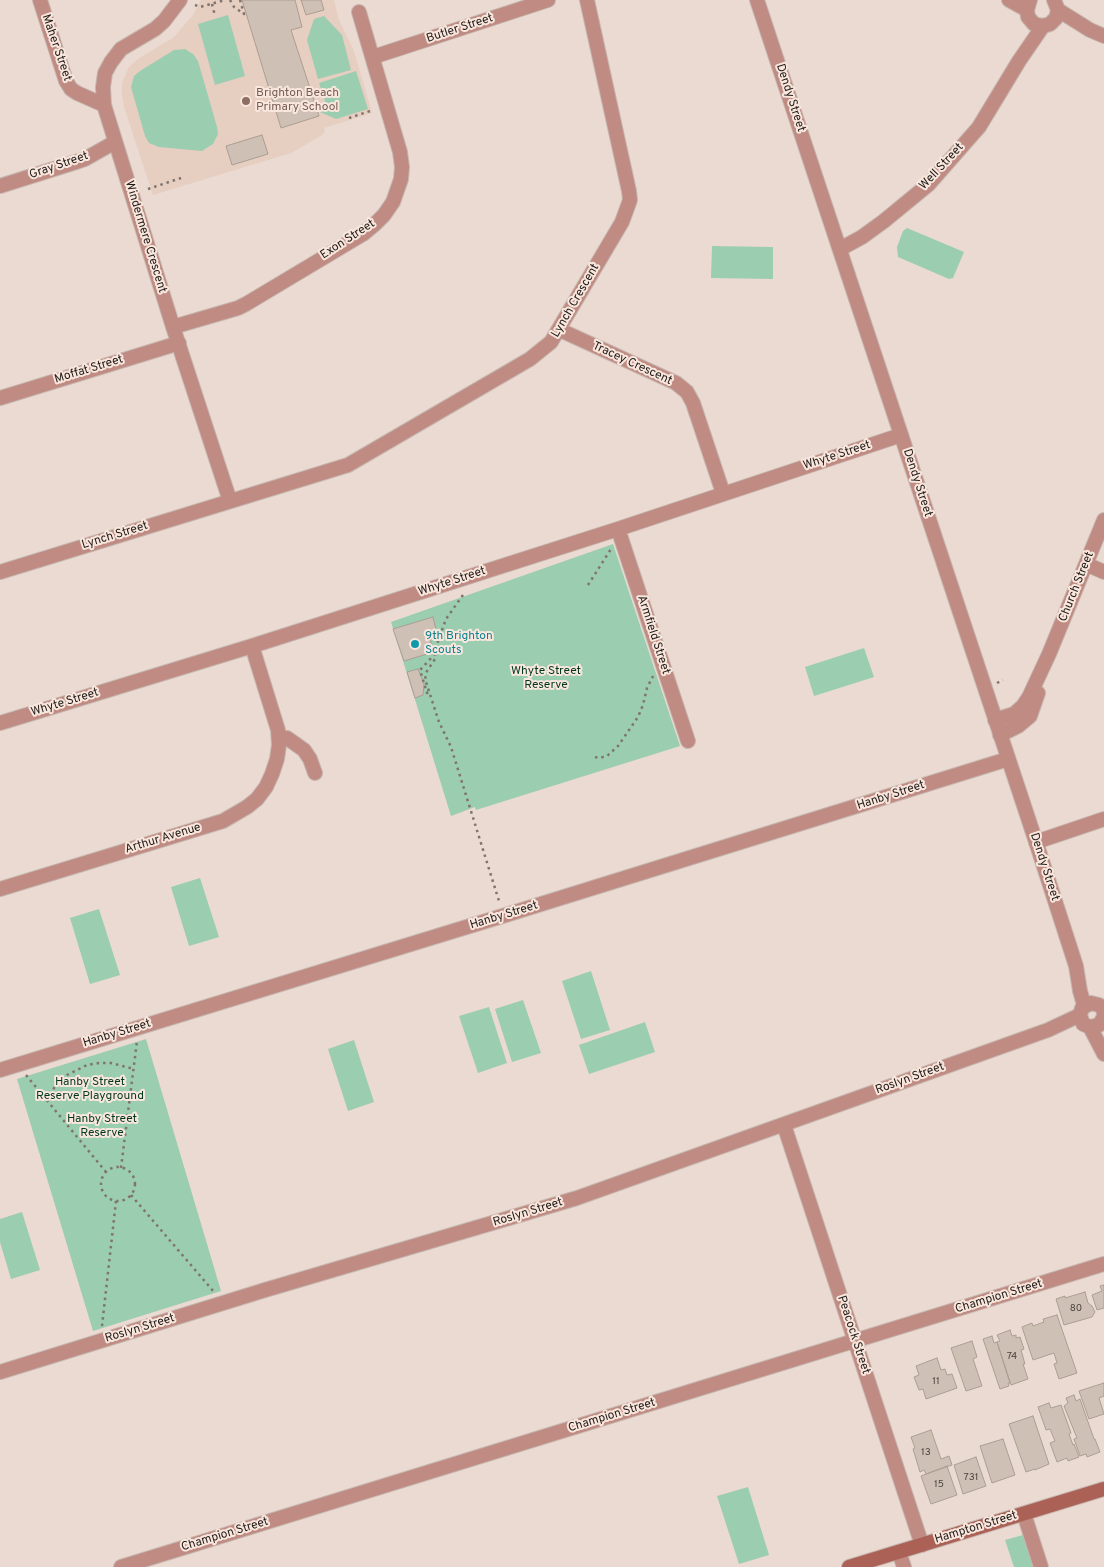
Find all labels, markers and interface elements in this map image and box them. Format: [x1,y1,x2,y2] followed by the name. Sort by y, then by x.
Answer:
[425,11,495,47] street label: Butler Street
[38,13,74,83] street label: Maher Street
[772,62,808,134] street label: Dendy Street
[256,87,339,115] place label: Brighton Beach Primary School
[240,95,252,107] marker: Brighton Beach Primary School
[917,141,967,193] street label: Well Street
[28,149,90,183] street label: Gray Street
[121,179,169,295] street label: Windermere Crescent
[318,217,378,263] street label: Exon Street
[549,261,603,341] street label: Lynch Crescent
[590,339,674,389] street label: Tracey Crescent
[53,353,125,387] street label: Moffat Street
[801,438,873,474] street label: Whyte Street
[899,447,935,519] street label: Dendy Street
[80,519,150,553] street label: Lynch Street
[1056,550,1098,624] street label: Church Street
[416,564,488,600] street label: Whyte Street
[633,594,673,676] street label: Armfield Street
[425,630,493,658] place label: 9th Brighton Scouts
[409,638,421,650] marker: 9th Brighton Scouts
[511,665,581,693] park label: Whyte Street Reserve
[29,686,101,720] street label: Whyte Street
[855,778,927,814] street label: Hanby Street
[123,821,203,857] street label: Arthur Avenue
[1026,831,1062,903] street label: Dendy Street
[468,899,540,933] street label: Hanby Street
[81,1017,153,1051] street label: Hanby Street
[874,1060,946,1098] street label: Roslyn Street
[36,1076,144,1104] park label: Hanby Street Reserve Playground
[67,1113,137,1141] park label: Hanby Street Reserve
[491,1196,565,1230] street label: Roslyn Street
[954,1277,1044,1317] street label: Champion Street
[834,1294,872,1376] street label: Peacock Street
[1070,1303,1082,1315] house number: 80
[103,1312,177,1346] street label: Roslyn Street
[1007,1351,1017,1363] house number: 74
[932,1376,940,1388] house number: 11
[567,1396,657,1436] street label: Champion Street
[921,1447,931,1459] house number: 13
[964,1472,978,1484] house number: 731
[934,1479,944,1491] house number: 15
[933,1509,1019,1547] street label: Hampton Street
[180,1515,270,1555] street label: Champion Street

